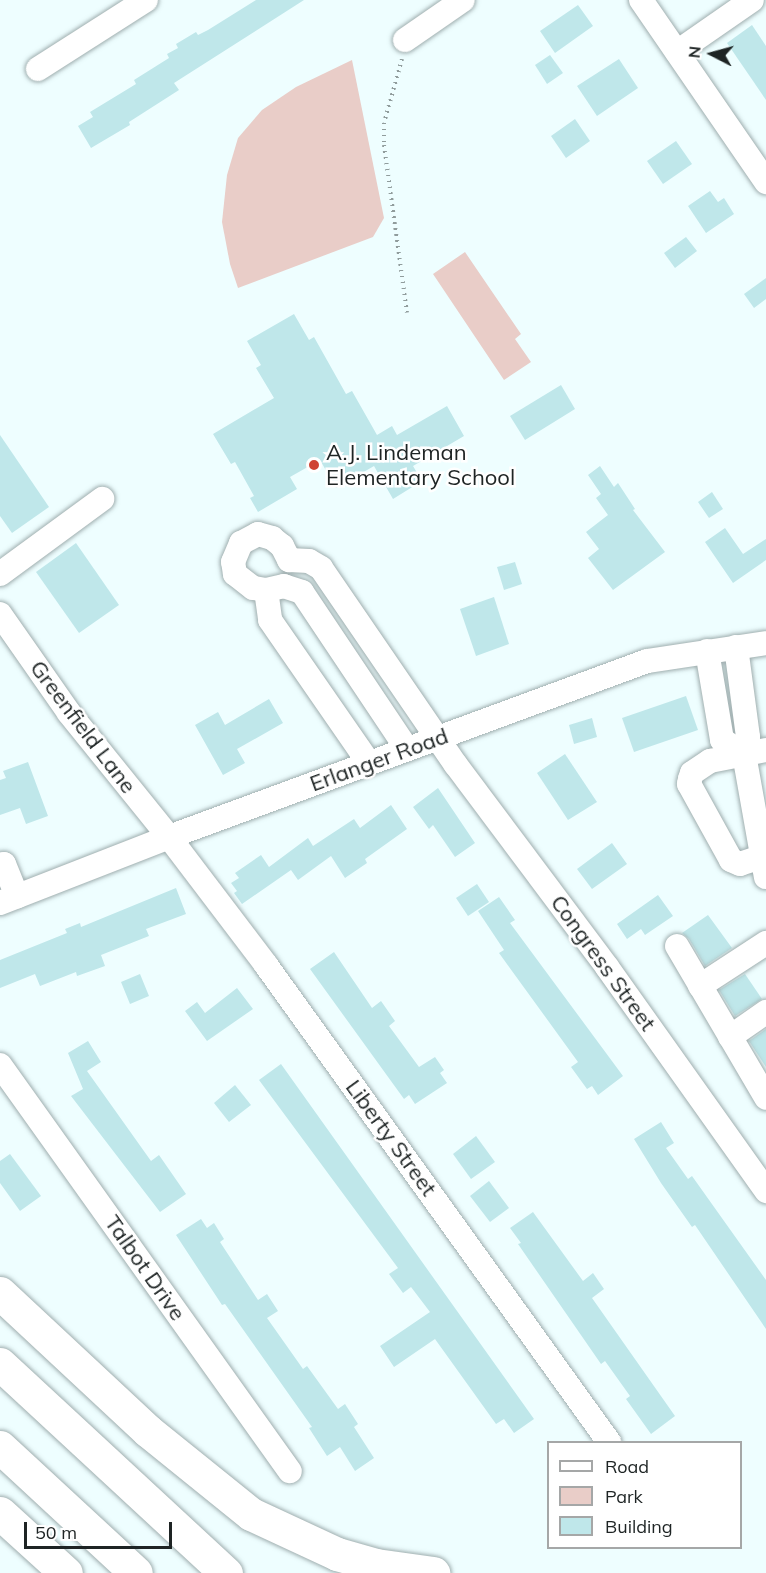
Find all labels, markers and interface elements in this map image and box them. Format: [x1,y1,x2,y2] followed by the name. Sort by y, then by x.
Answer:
[682,24,742,84] north arrow
[684,45,705,59] text: N
[326,439,515,490] place label: A.J. Lindeman Elementary School
[307,458,321,472] marker: A.J. Lindeman Elementary School
[24,655,142,799] street label: Greenfield Lane
[306,723,452,797] street label: Erlanger Road
[545,890,661,1036] street label: Congress Street
[340,1075,442,1201] street label: Liberty Street
[99,1210,191,1326] street label: Talbot Drive
[547,1441,742,1549] legend
[605,1455,649,1478] text: Road
[605,1485,643,1508] text: Park
[27,1510,176,1548] scale bar
[605,1515,673,1538] text: Building
[35,1521,77,1544] text: 50 m

